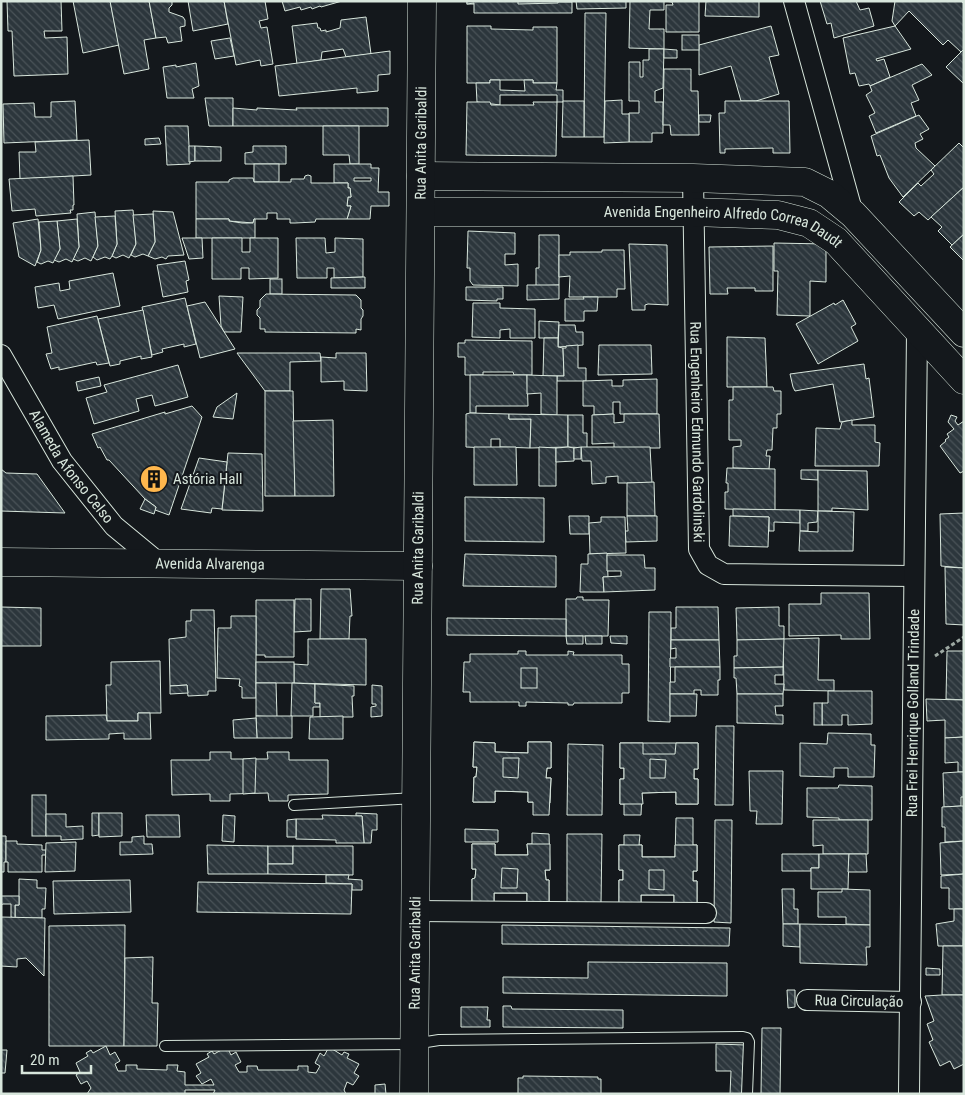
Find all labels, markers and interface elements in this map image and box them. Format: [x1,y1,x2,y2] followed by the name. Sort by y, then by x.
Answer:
[412,86,430,200] street label: Rua Anita Garibaldi
[604,203,846,251] street label: Avenida Engenheiro Alfredo Correa Daudt
[686,321,708,543] street label: Rua Engenheiro Edmundo Gardolinski
[25,406,117,527] street label: Alameda Afonso Celso
[139,464,169,494] building icon: Astória Hall
[173,470,242,488] place label: Astória Hall
[409,491,427,605] street label: Rua Anita Garibaldi
[155,554,265,574] street label: Avenida Alvarenga
[903,609,923,817] street label: Rua Frei Henrique Golland Trindade
[406,896,424,1010] street label: Rua Anita Garibaldi
[814,991,904,1011] street label: Rua Circulação
[22,1042,91,1074] scale bar
[30,1051,60,1069] text: 20 m

